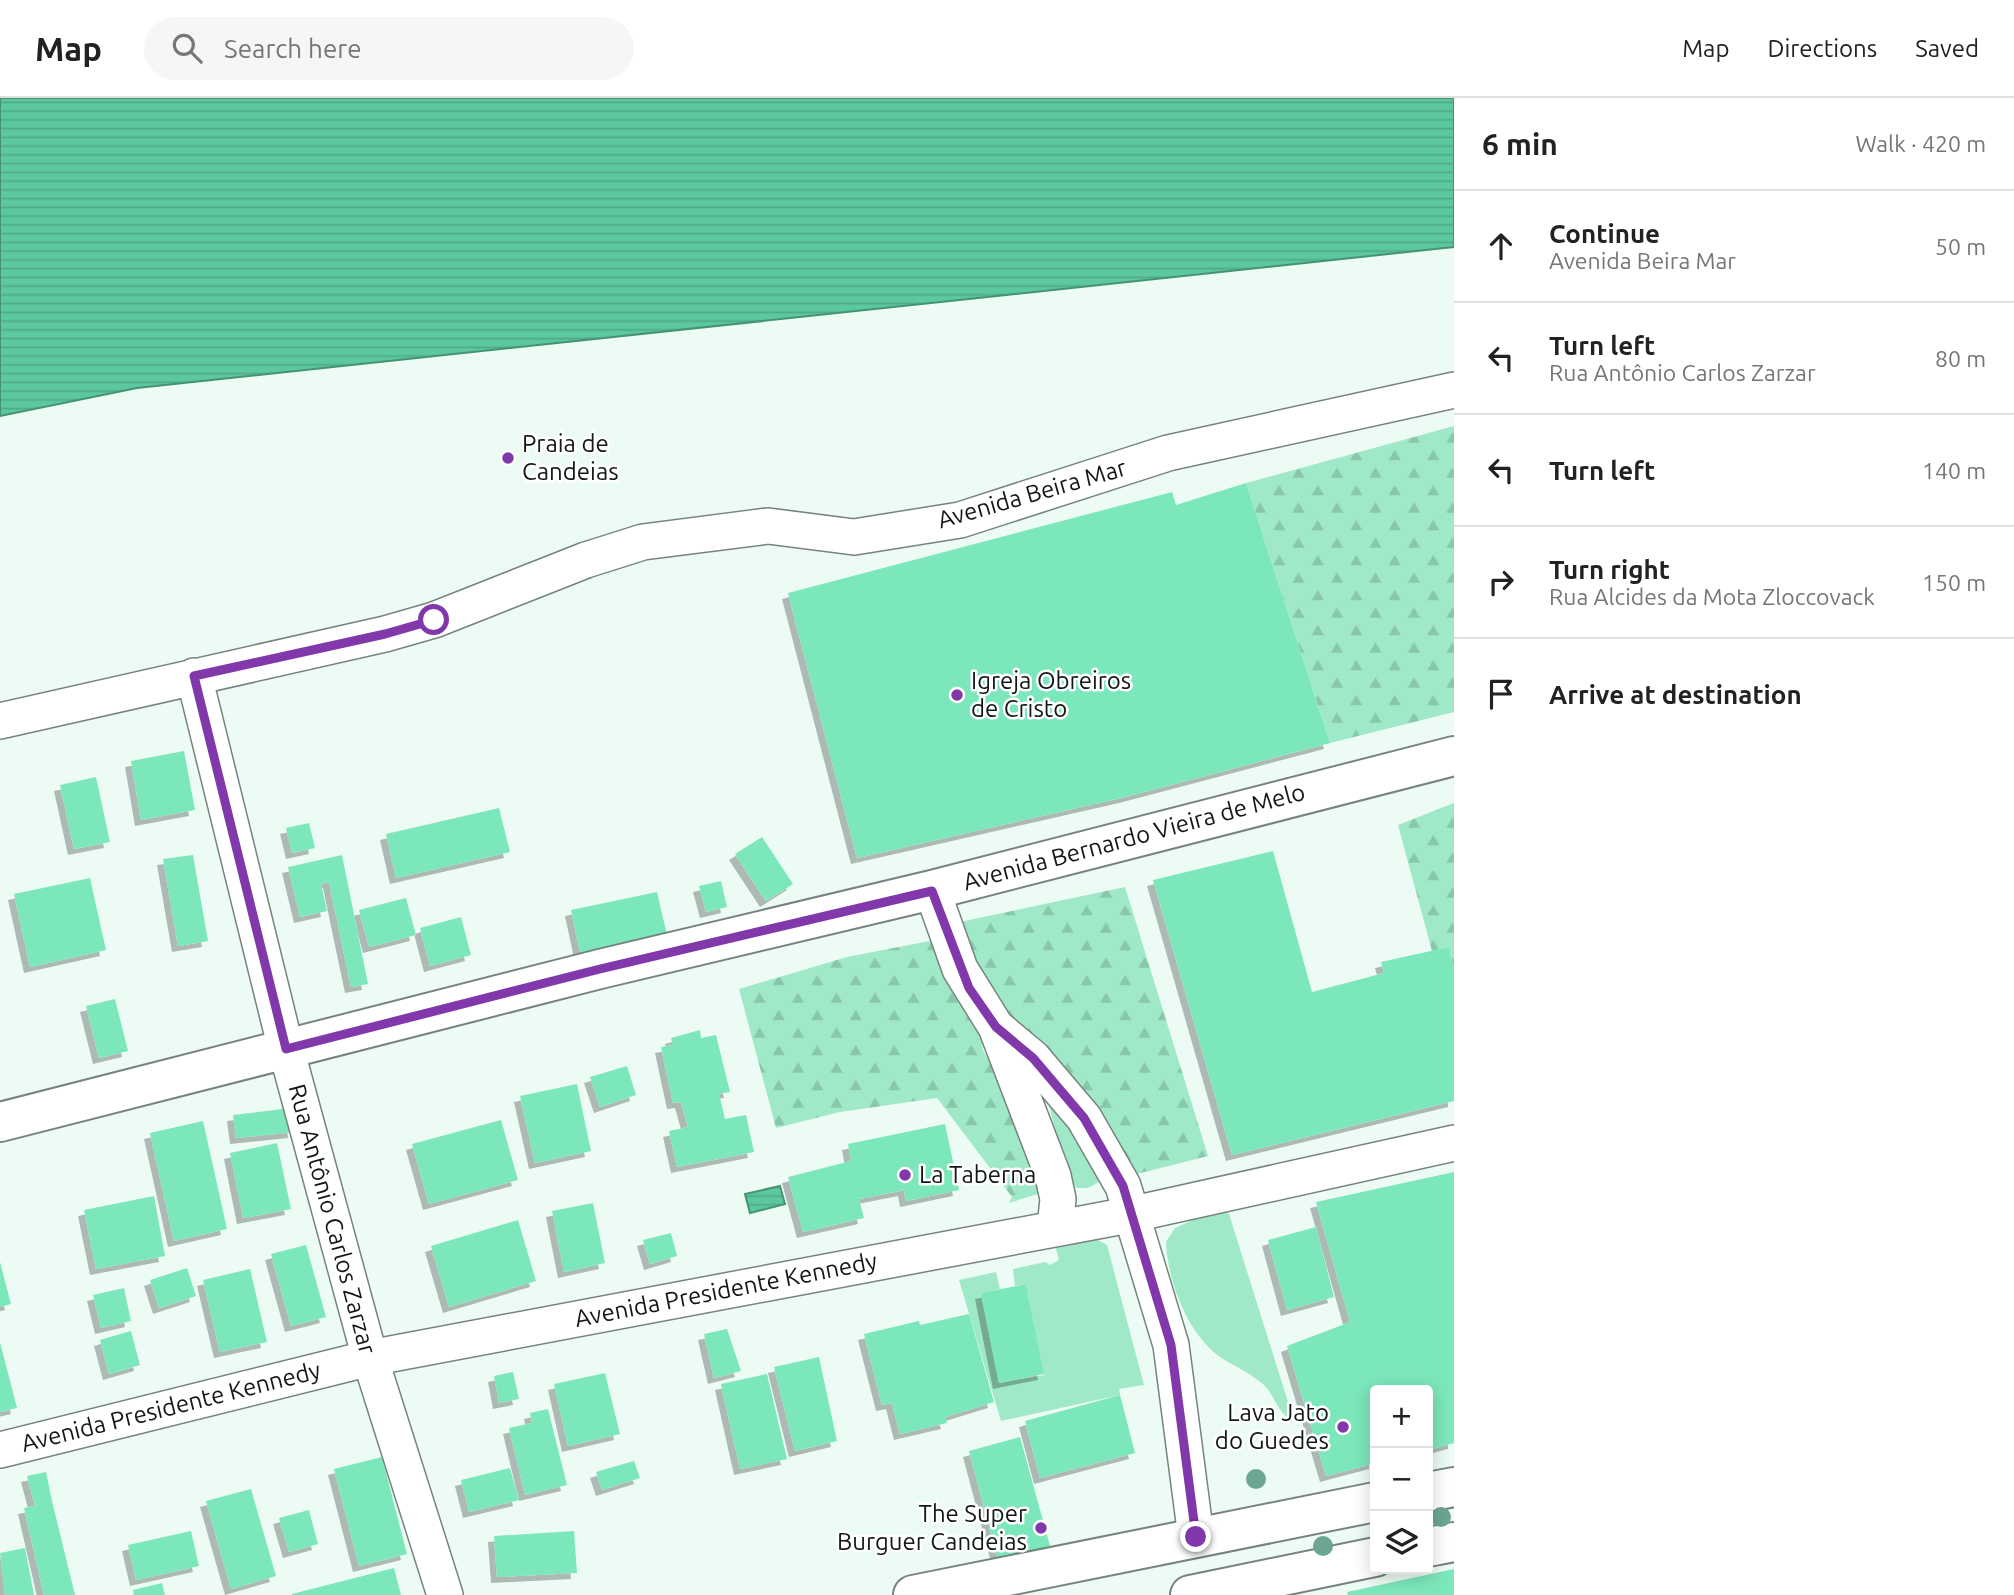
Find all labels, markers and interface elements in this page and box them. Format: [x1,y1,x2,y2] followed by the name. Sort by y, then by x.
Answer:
[144,17,634,80] search box
[168,29,206,67] icon: search
[35,30,102,67] text: Map
[224,34,362,63] text: Search here
[1682,35,1729,62] text: Map
[1767,35,1877,62] text: Directions
[1915,35,1979,62] text: Saved
[1482,127,1558,161] text: 6 min
[1855,131,1986,156] text: Walk · 420 m
[1549,219,1660,248] text: Continue
[1482,227,1520,265] icon: ahead
[1935,234,1986,259] text: 50 m
[1549,248,1736,273] text: Avenida Beira Mar
[1549,331,1655,360] text: Turn left
[1482,339,1520,377] icon: left
[1935,346,1986,371] text: 80 m
[1549,360,1816,385] text: Rua Antônio Carlos Zarzar
[522,430,619,485] place label: Praia de Candeias
[500,450,516,466] marker: Praia de Candeias
[1482,451,1520,489] icon: left
[934,454,1129,533] street label: Avenida Beira Mar
[1549,456,1655,485] text: Turn left
[1922,458,1986,483] text: 140 m
[1549,555,1670,584] text: Turn right
[1482,563,1520,601] icon: right
[1922,570,1986,595] text: 150 m
[1549,584,1875,609] text: Rua Alcides da Mota Zloccovack
[418,604,449,635] route start
[971,667,1131,722] place label: Igreja Obreiros de Cristo
[1482,675,1520,713] icon: arrive
[1549,680,1802,709] text: Arrive at destination
[949,687,965,703] marker: Igreja Obreiros de Cristo
[960,778,1308,895] street label: Avenida Bernardo Vieira de Melo
[283,1081,382,1357] street label: Rua Antônio Carlos Zarzar
[919,1161,1036,1188] place label: La Taberna
[897,1167,913,1183] marker: La Taberna
[572,1247,880,1332] street label: Avenida Presidente Kennedy
[18,1356,324,1457] street label: Avenida Presidente Kennedy
[1370,1385,1433,1574] map controls
[1370,1385,1433,1448] button: +
[1215,1399,1329,1454] place label: Lava Jato do Guedes
[1335,1419,1351,1435] marker: Lava Jato do Guedes
[1370,1448,1433,1511] button: −
[837,1500,1027,1555] place label: The Super Burguer Candeias
[1370,1511,1433,1574] button: layers
[1033,1520,1049,1536] marker: The Super Burguer Candeias
[1180,1521,1211,1552] route end

